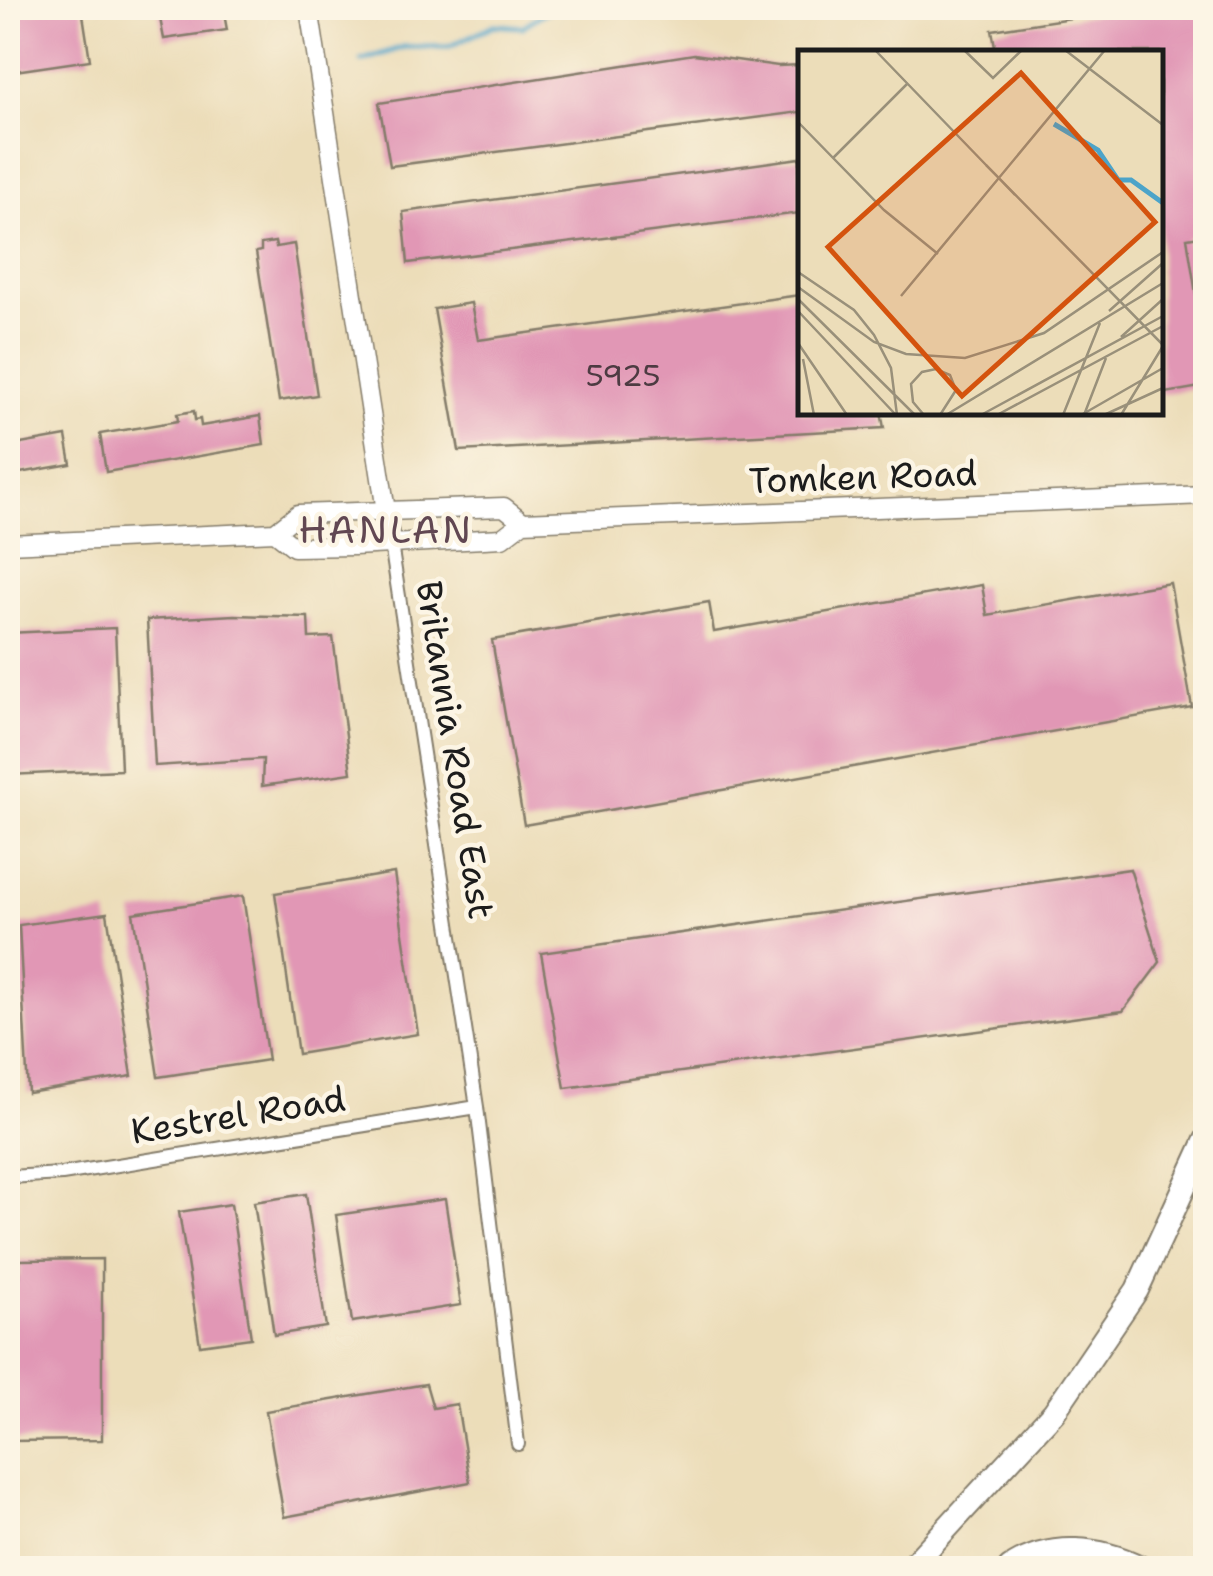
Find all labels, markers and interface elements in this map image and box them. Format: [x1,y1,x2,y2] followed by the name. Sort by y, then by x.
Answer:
[798,50,1163,415] inset map
[585,355,661,396] house number: 5925
[748,449,978,504] street label: Tomken Road
[298,504,474,555] district label: HANLAN
[406,577,505,922] street label: Britannia Road East
[127,1074,349,1155] street label: Kestrel Road

